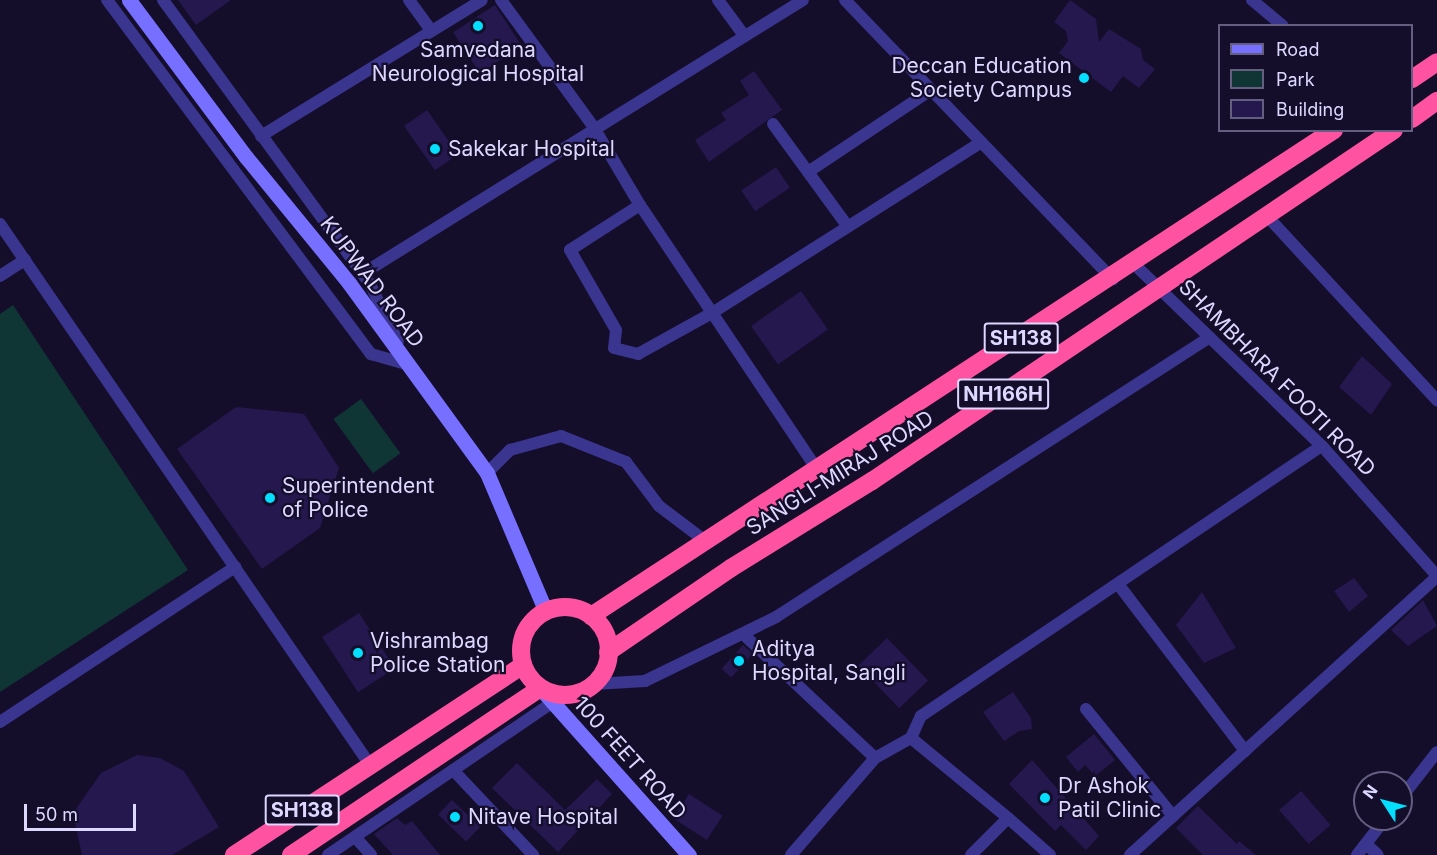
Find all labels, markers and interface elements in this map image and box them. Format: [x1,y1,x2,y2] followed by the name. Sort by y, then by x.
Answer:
[469,17,487,35] marker: Samvedana Neurological Hospital
[1218,24,1413,132] legend
[372,37,584,87] place label: Samvedana Neurological Hospital
[1276,39,1319,60] text: Road
[891,53,1072,103] place label: Deccan Education Society Campus
[1276,69,1315,90] text: Park
[1077,71,1091,85] marker: Deccan Education Society Campus
[1276,99,1344,120] text: Building
[448,136,615,162] place label: Sakekar Hospital
[426,140,444,158] marker: Sakekar Hospital
[315,212,429,352] street label: KUPWAD ROAD
[1173,274,1381,482] street label: SHAMBHARA FOOTI ROAD
[984,321,1058,355] road number: SH138
[956,377,1050,411] road number: NH166H
[742,405,938,541] street label: SANGLI-MIRAJ ROAD
[282,473,434,523] place label: Superintendent of Police
[263,491,277,505] marker: Superintendent of Police
[370,628,505,678] place label: Vishrambag Police Station
[752,636,906,686] place label: Aditya Hospital, Sangli
[351,646,365,660] marker: Vishrambag Police Station
[730,652,748,670] marker: Aditya Hospital, Sangli
[568,691,692,825] street label: 100 FEET ROAD
[1353,771,1413,831] north arrow
[1058,773,1161,823] place label: Dr Ashok Patil Clinic
[1358,781,1382,802] text: N
[1036,789,1054,807] marker: Dr Ashok Patil Clinic
[27,792,140,830] scale bar
[264,793,340,827] road number: SH138
[35,804,78,825] text: 50 m
[468,804,618,830] place label: Nitave Hospital
[446,808,464,826] marker: Nitave Hospital

